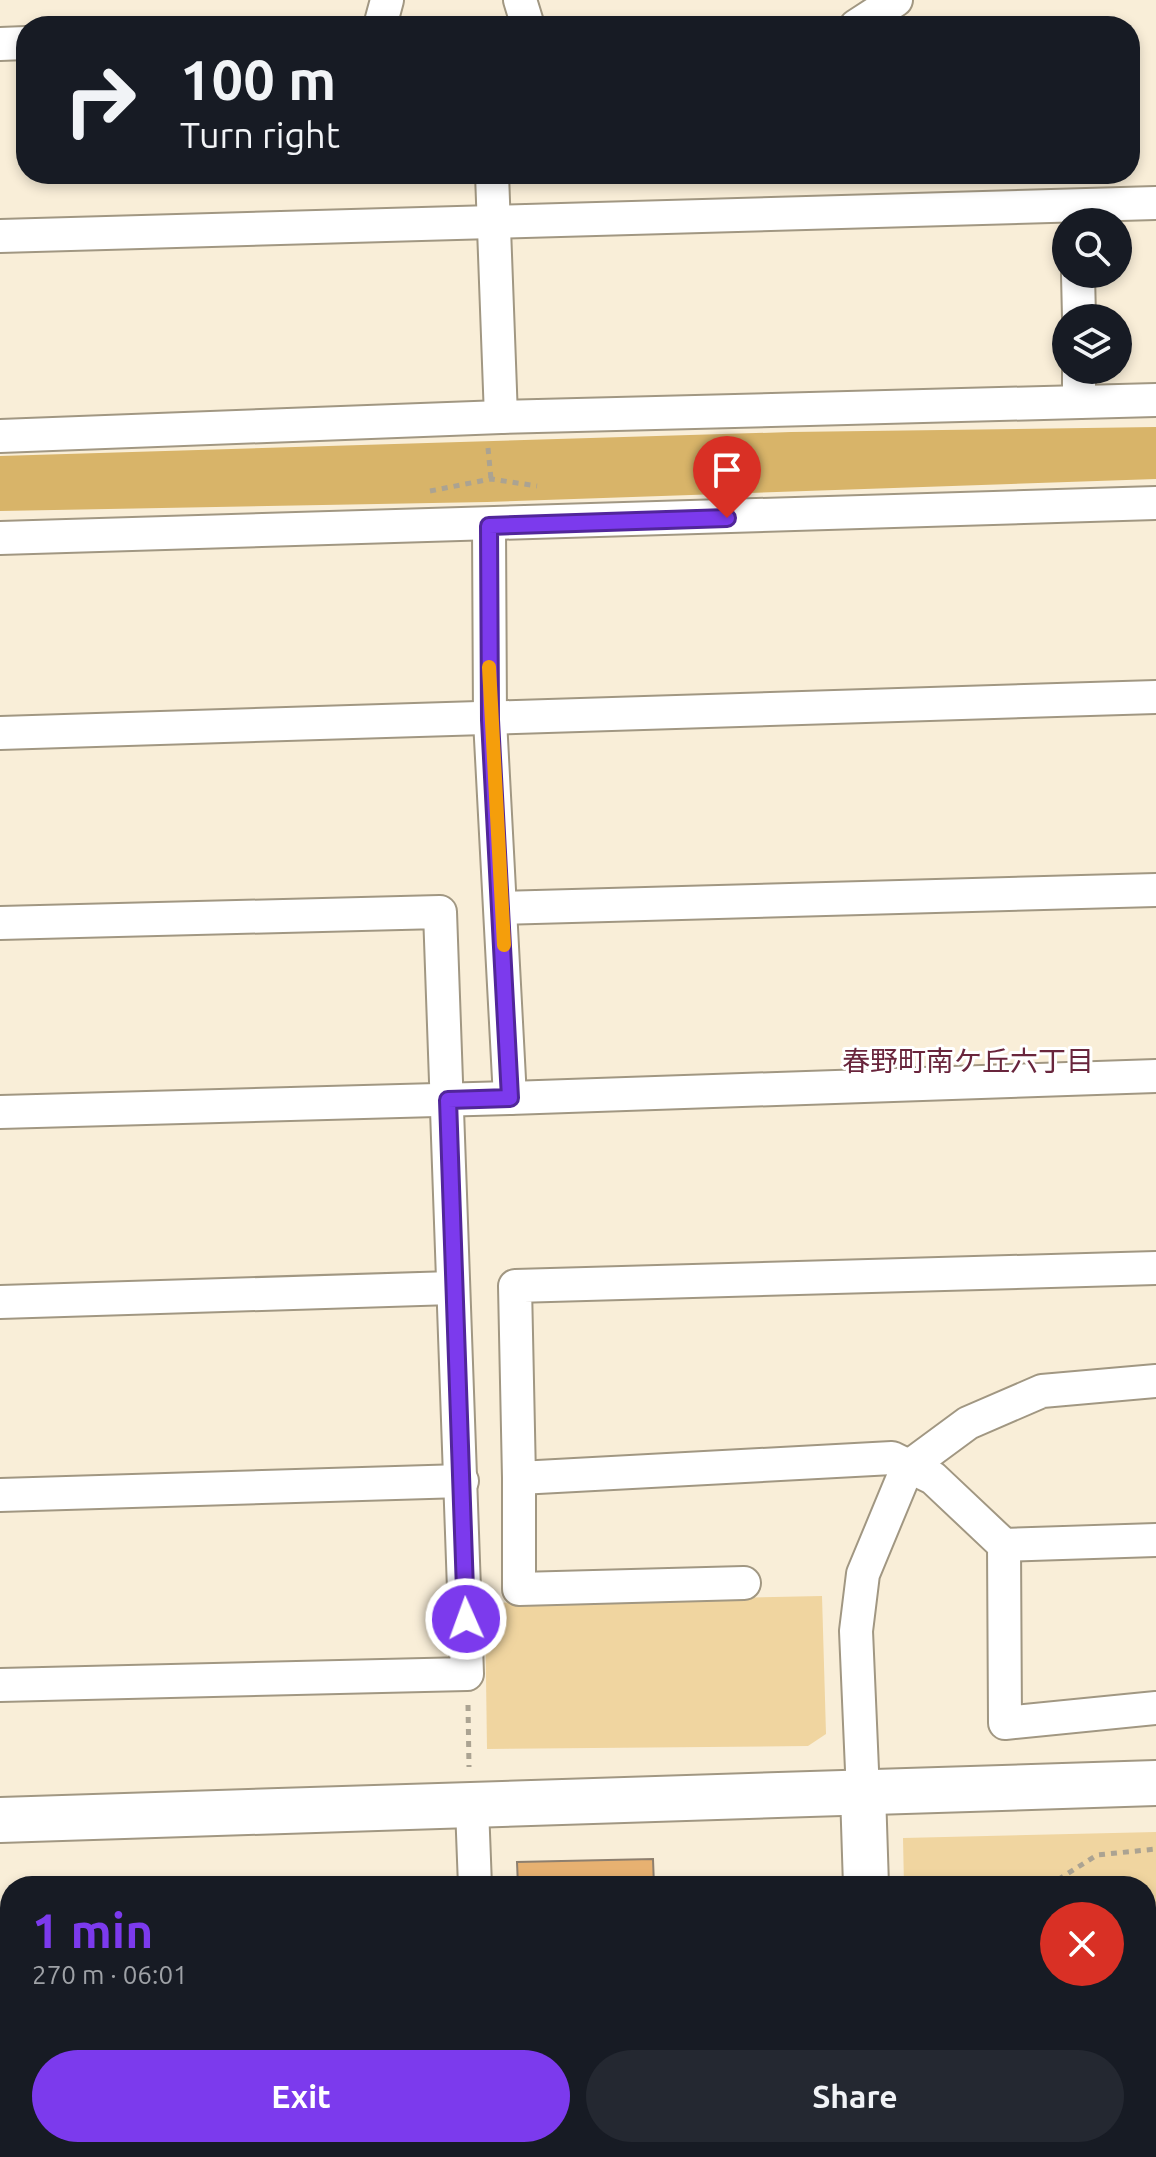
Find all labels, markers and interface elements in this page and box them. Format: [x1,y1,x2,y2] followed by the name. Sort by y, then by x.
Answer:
[48,48,152,152] icon: right
[180,48,336,111] text: 100 m
[180,114,340,155] text: Turn right
[1052,208,1132,384] map controls
[1052,208,1132,288] button: search
[1052,304,1132,384] button: layers
[693,436,761,518] pin
[705,448,749,492] icon: arrive
[842,1045,1094,1076] district label: 春野町南ケ丘六丁目
[424,1577,508,1661] position arrow
[1040,1902,1124,1986] button: close
[32,1903,153,1957] text: 1 min
[32,1960,188,1989] text: 270 m · 06:01
[32,2050,570,2142] button: Exit
[586,2050,1124,2142] button: Share

